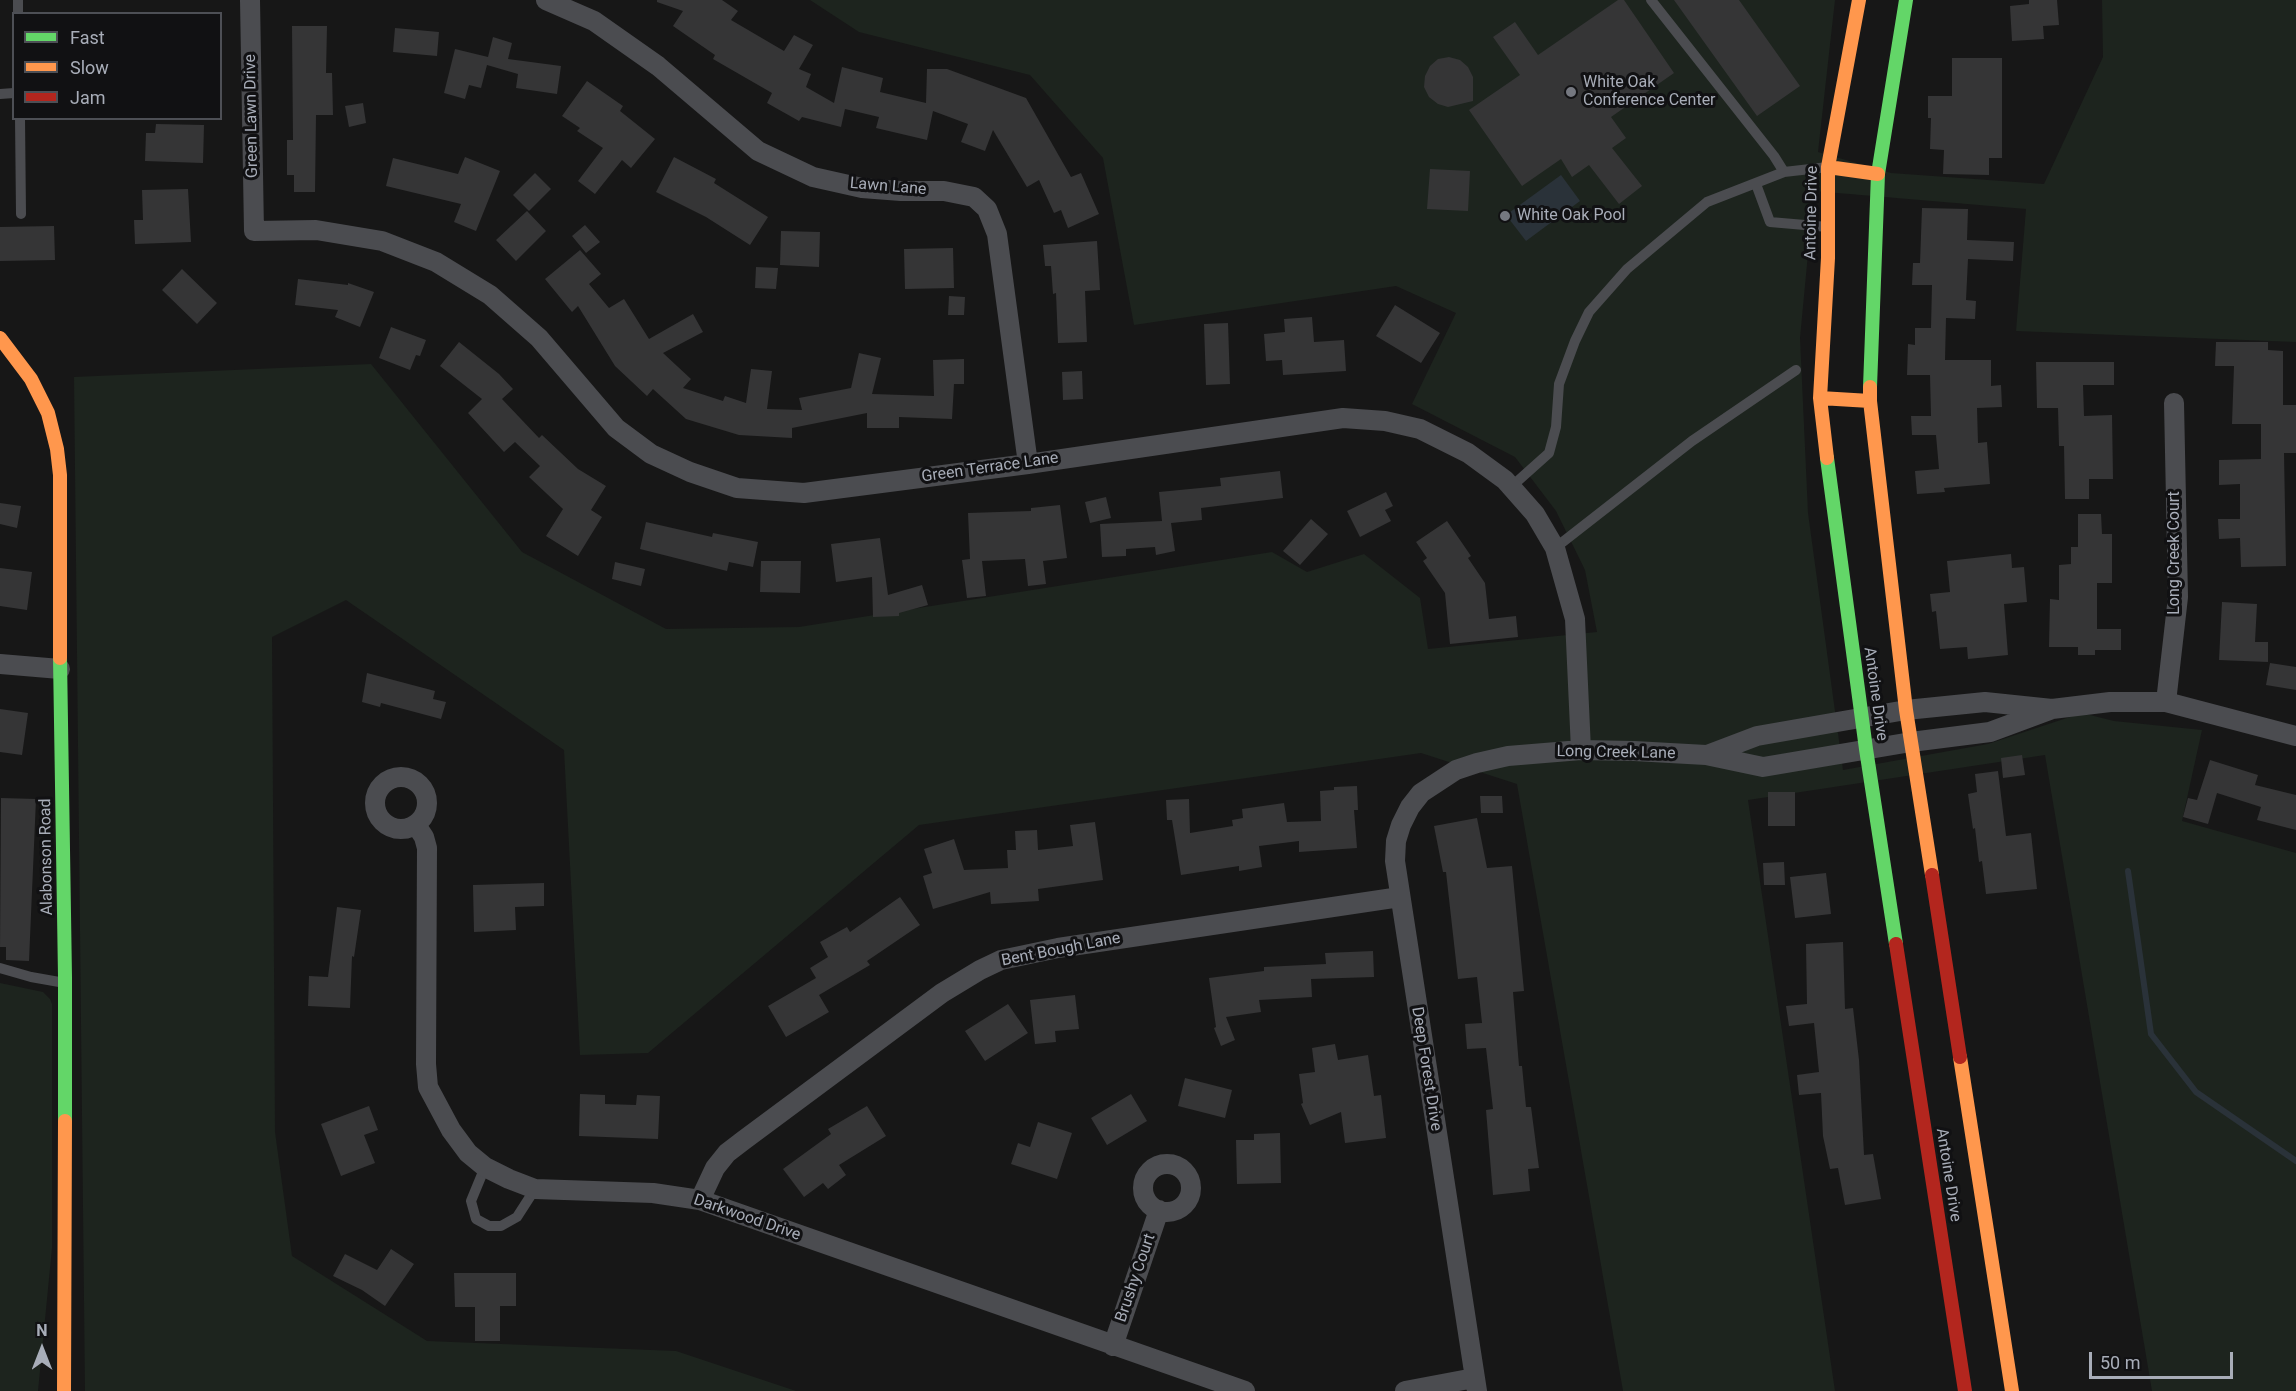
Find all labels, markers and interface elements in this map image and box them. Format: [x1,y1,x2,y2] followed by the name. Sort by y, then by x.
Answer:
[12,12,222,120] legend
[70,27,105,48] text: Fast
[241,54,263,178] street label: Green Lawn Drive
[70,57,109,78] text: Slow
[1583,73,1716,111] place label: White Oak Conference Center
[1564,85,1578,99] marker: White Oak Conference Center
[70,87,106,108] text: Jam
[1802,166,1822,260] street label: Antoine Drive
[849,174,927,200] street label: Lawn Lane
[1517,206,1626,226] place label: White Oak Pool
[1498,209,1512,223] marker: White Oak Pool
[920,449,1060,487] street label: Green Terrace Lane
[2165,491,2185,615] street label: Long Creek Court
[1859,646,1891,742] street label: Antoine Drive
[1556,742,1676,764] street label: Long Creek Lane
[36,798,58,916] street label: Alabonson Road
[1000,929,1122,971] street label: Bent Bough Lane
[1407,1006,1445,1132] street label: Deep Forest Drive
[1931,1127,1965,1223] street label: Antoine Drive
[691,1191,803,1245] street label: Darkwood Drive
[1112,1231,1160,1325] street label: Brushy Court
[12,1319,72,1379] north arrow
[36,1321,48,1340] text: N
[2092,1340,2236,1378] scale bar
[2100,1352,2140,1373] text: 50 m

